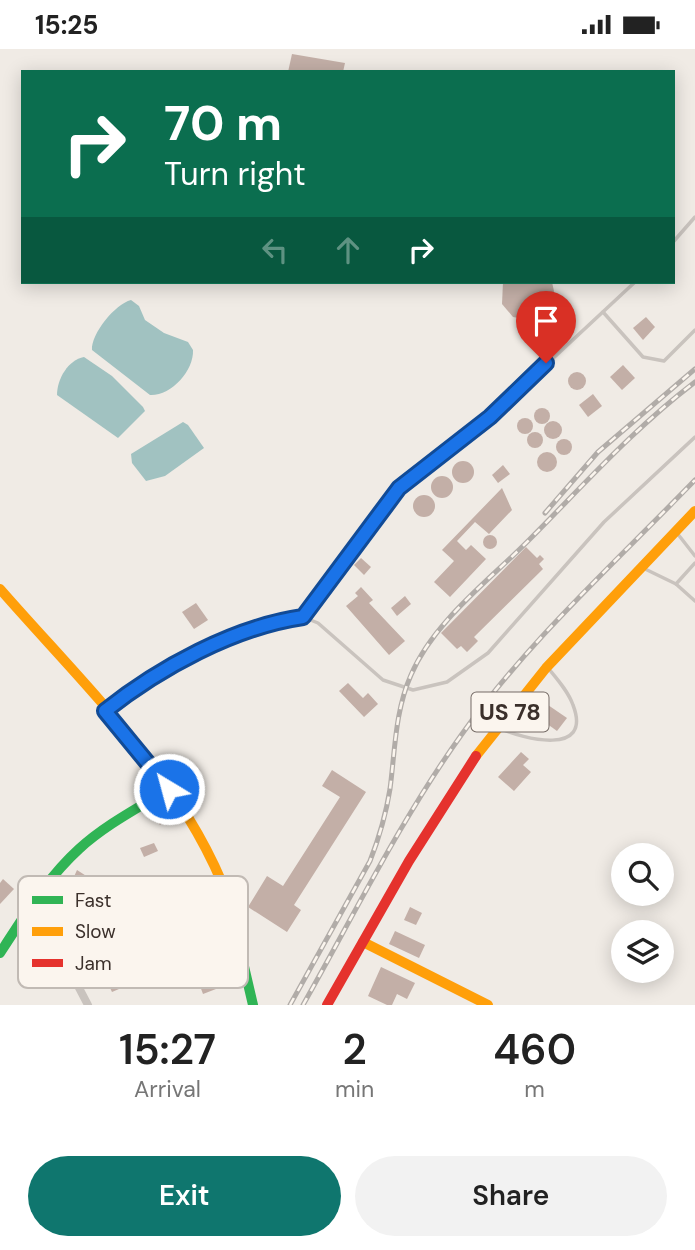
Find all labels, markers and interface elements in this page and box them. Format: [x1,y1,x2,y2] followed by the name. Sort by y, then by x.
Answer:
[35,8,98,42] text: 15:25
[164,91,282,155] text: 70 m
[49,98,140,189] icon: right
[164,153,306,195] text: Turn right
[256,231,294,269] icon: left
[329,231,367,269] icon: ahead
[402,231,440,269] icon: right
[516,291,576,363] pin
[527,302,565,340] icon: arrive
[472,692,548,731] road number: US 78
[132,752,206,826] position arrow
[611,843,674,983] map controls
[611,843,674,906] button: search
[18,876,248,988] legend
[75,888,111,913] text: Fast
[75,919,116,944] text: Slow
[611,920,674,983] button: layers
[75,951,112,976] text: Jam
[119,1022,216,1077] text: 15:27
[343,1022,367,1077] text: 2
[493,1022,576,1077] text: 460
[134,1074,201,1104] text: Arrival
[335,1074,374,1104] text: min
[524,1074,545,1104] text: m
[28,1156,341,1236] button: Exit
[355,1156,667,1236] button: Share

